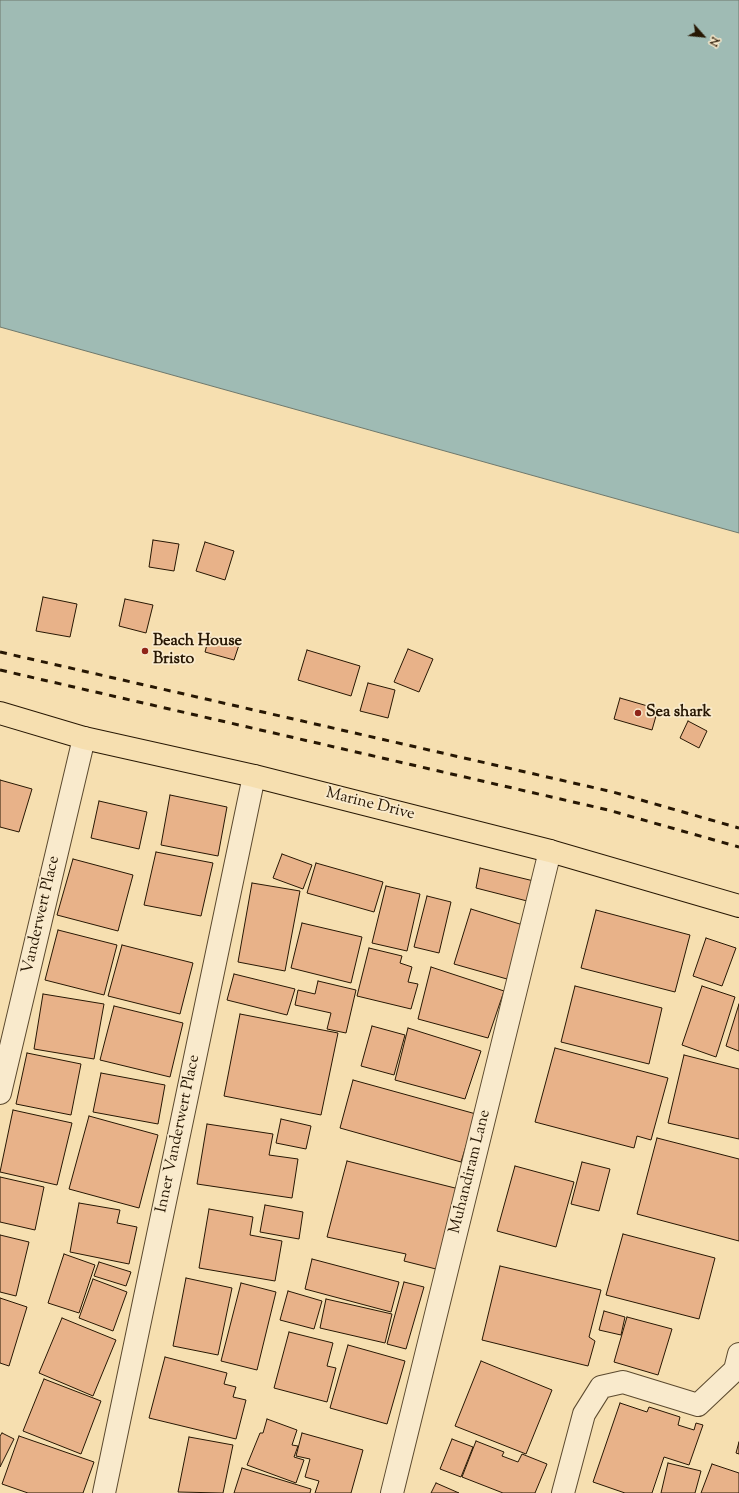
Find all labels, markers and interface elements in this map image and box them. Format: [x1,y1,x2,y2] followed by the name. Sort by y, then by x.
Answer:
[683,16,723,56] north arrow
[705,34,723,49] text: N
[153,632,242,670] place label: Beach House Bristo
[140,646,150,656] marker: Beach House Bristo
[646,703,711,723] place label: Sea shark
[633,708,643,718] marker: Sea shark
[324,785,416,825] street label: Marine Drive
[19,854,65,976] street label: Vanderwert Place
[153,1053,205,1215] street label: Inner Vanderwert Place
[446,1108,496,1236] street label: Muhandiram Lane

